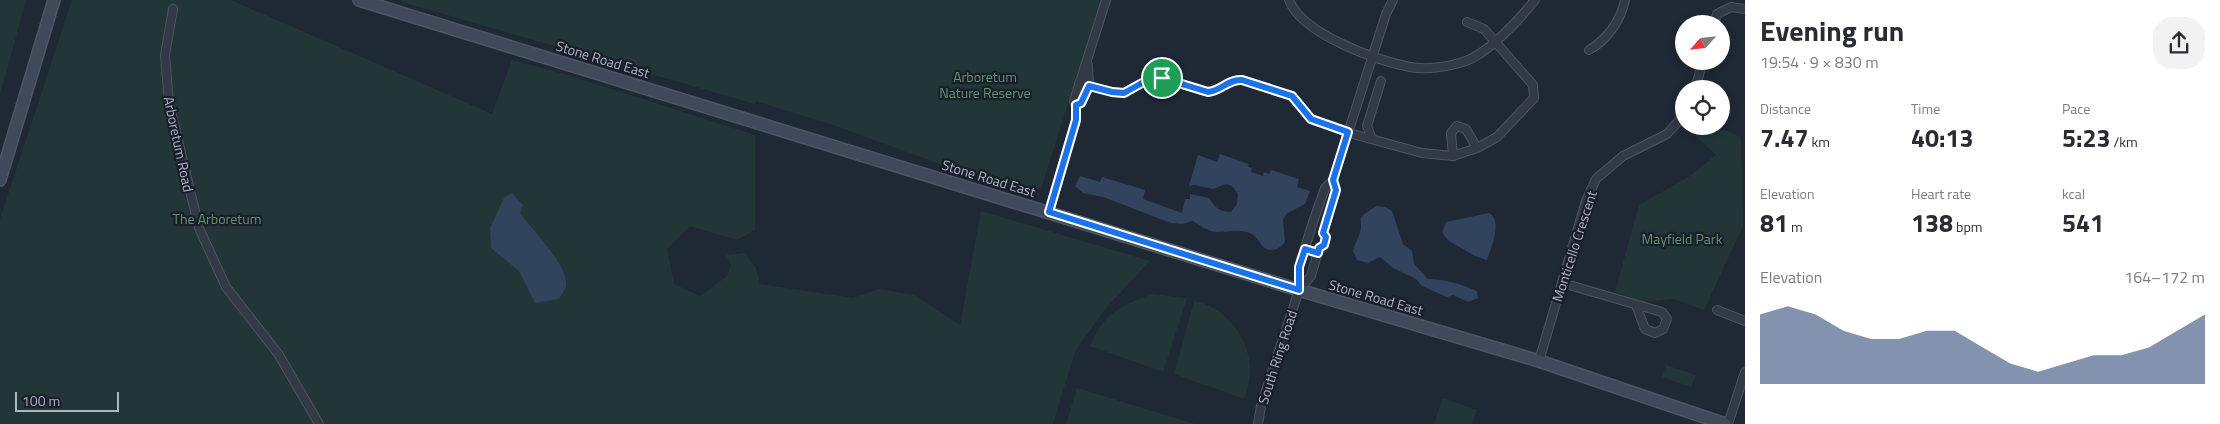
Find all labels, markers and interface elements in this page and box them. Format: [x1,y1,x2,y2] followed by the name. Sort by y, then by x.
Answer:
[1760,9,1904,52] text: Evening run
[1675,15,1730,70] north arrow
[1675,15,1730,135] map controls
[2153,17,2205,69] button: share
[554,35,653,83] street label: Stone Road East
[1760,50,1879,74] text: 19:54 · 9 × 830 m
[1141,57,1183,99] pin
[1148,64,1176,92] icon: arrive
[939,66,1031,103] park label: Arboretum Nature Reserve
[1675,80,1730,135] button: locate
[159,94,199,194] street label: Arboretum Road
[1760,98,1811,119] text: Distance
[1911,98,1940,119] text: Time
[2062,98,2090,119] text: Pace
[1760,119,1808,157] text: 7.47
[1911,119,1973,157] text: 40:13
[2062,119,2110,157] text: 5:23
[1808,131,1830,152] text: km
[2110,131,2138,152] text: /km
[940,154,1039,202] street label: Stone Road East
[1760,183,1814,204] text: Elevation
[1911,183,1971,204] text: Heart rate
[2062,183,2085,204] text: kcal
[1546,188,1602,304] street label: Monticello Crescent
[1760,204,1788,242] text: 81
[1911,204,1953,242] text: 138
[2062,204,2104,242] text: 541
[173,208,261,229] park label: The Arboretum
[1788,216,1803,237] text: m
[1953,216,1983,237] text: bpm
[1642,228,1723,249] park label: Mayfield Park
[1760,265,1822,289] text: Elevation
[2124,265,2205,289] text: 164–172 m
[1326,274,1426,320] street label: Stone Road East
[1252,307,1302,407] street label: South Ring Road
[15,389,119,412] scale bar
[22,390,60,411] text: 100 m

